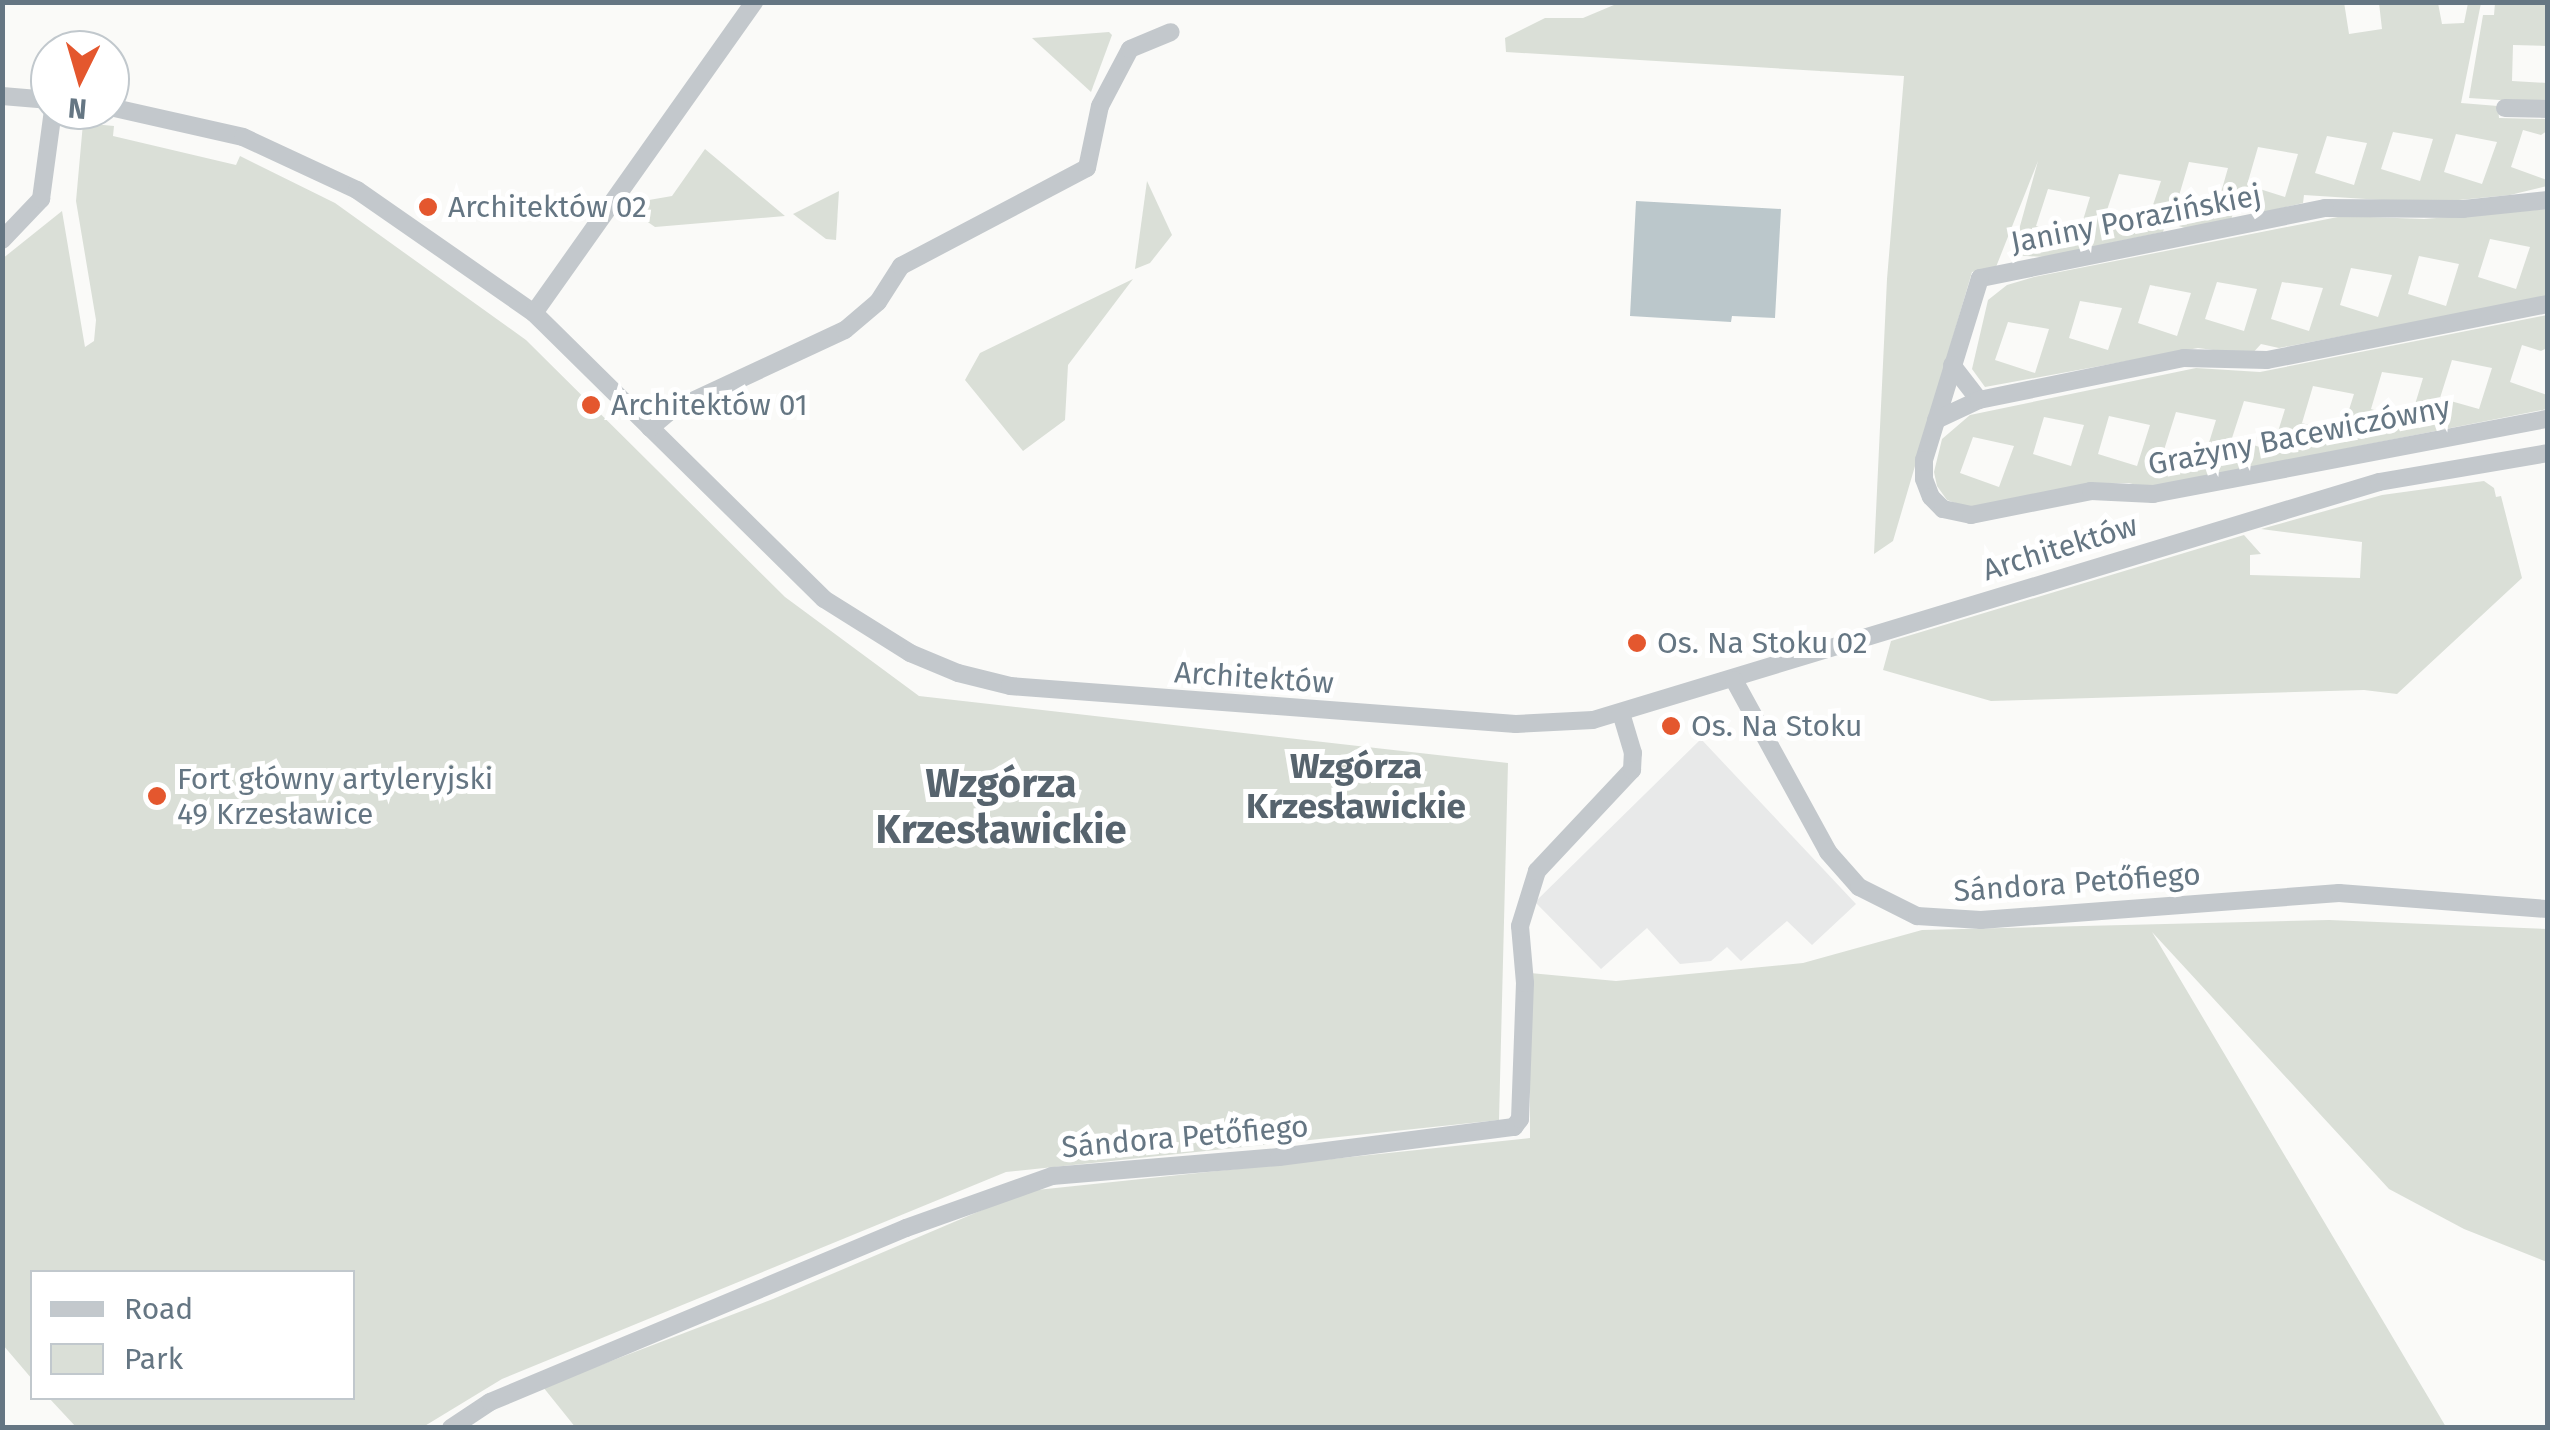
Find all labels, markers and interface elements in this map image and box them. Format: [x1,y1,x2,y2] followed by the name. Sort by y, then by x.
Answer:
[30,30,130,130] north arrow
[67,91,88,126] text: N
[2008,177,2264,261] street label: Janiny Porazińskiej
[448,189,647,225] place label: Architektów 02
[417,196,439,218] marker: Architektów 02
[611,387,808,423] place label: Architektów 01
[2145,389,2453,483] street label: Grażyny Bacewiczówny
[580,394,602,416] marker: Architektów 01
[1978,507,2142,589] street label: Architektów
[1657,625,1868,661] place label: Os. Na Stoku 02
[1626,632,1648,654] marker: Os. Na Stoku 02
[1173,654,1335,702] street label: Architektów
[1691,708,1863,744] place label: Os. Na Stoku
[1660,715,1682,737] marker: Os. Na Stoku
[1246,745,1466,827] district label: Wzgórza Krzesławickie
[875,760,1127,854] district label: Wzgórza Krzesławickie
[177,761,493,832] place label: Fort główny artyleryjski 49 Krzesławice
[146,785,168,807] marker: Fort główny artyleryjski 49 Krzesławice
[1952,856,2202,910] street label: Sándora Petőfiego
[1060,1108,1310,1166] street label: Sándora Petőfiego
[30,1270,355,1400] legend
[124,1291,193,1327] text: Road
[124,1341,183,1377] text: Park

